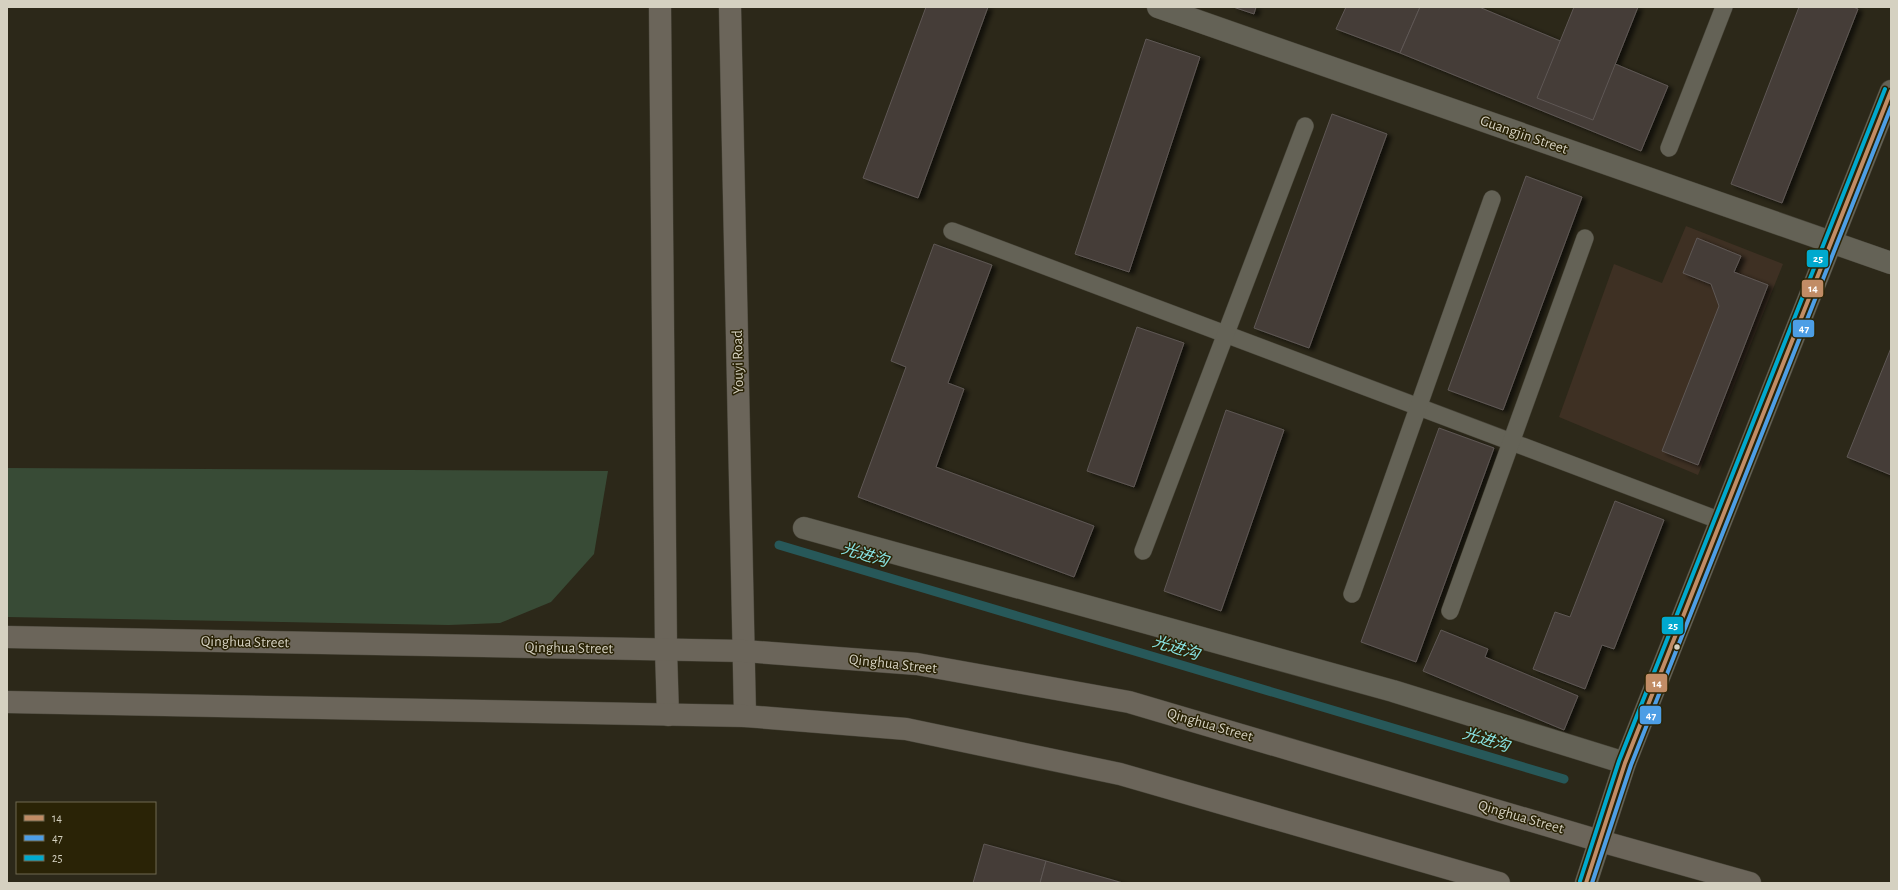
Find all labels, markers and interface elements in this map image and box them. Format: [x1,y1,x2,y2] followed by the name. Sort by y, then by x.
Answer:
[1478,113,1570,157] street label: Guangjin Street
[1806,249,1829,268] line badge: 25
[1813,253,1823,264] text: 25
[1801,279,1824,298] line badge: 14
[1808,283,1818,294] text: 14
[1792,319,1815,338] line badge: 47
[1799,323,1809,334] text: 47
[730,330,746,394] street label: Youyi Road
[840,539,892,570] water label: 光进沟
[1661,616,1684,635] line badge: 25
[1668,620,1678,631] text: 25
[1151,632,1203,663] water label: 光进沟
[201,634,290,650] street label: Qinghua Street
[525,640,614,656] street label: Qinghua Street
[1672,642,1682,652] unlabelled marker
[848,652,938,676] street label: Qinghua Street
[1645,673,1668,693] line badge: 14
[1652,678,1662,689] text: 14
[1639,705,1662,725] line badge: 47
[1165,706,1255,744] street label: Qinghua Street
[1646,710,1656,721] text: 47
[1461,724,1513,755] water label: 光进沟
[1476,798,1566,836] street label: Qinghua Street
[16,802,156,874] legend
[52,812,62,824] text: 14
[52,832,63,844] text: 47
[52,852,62,864] text: 25

